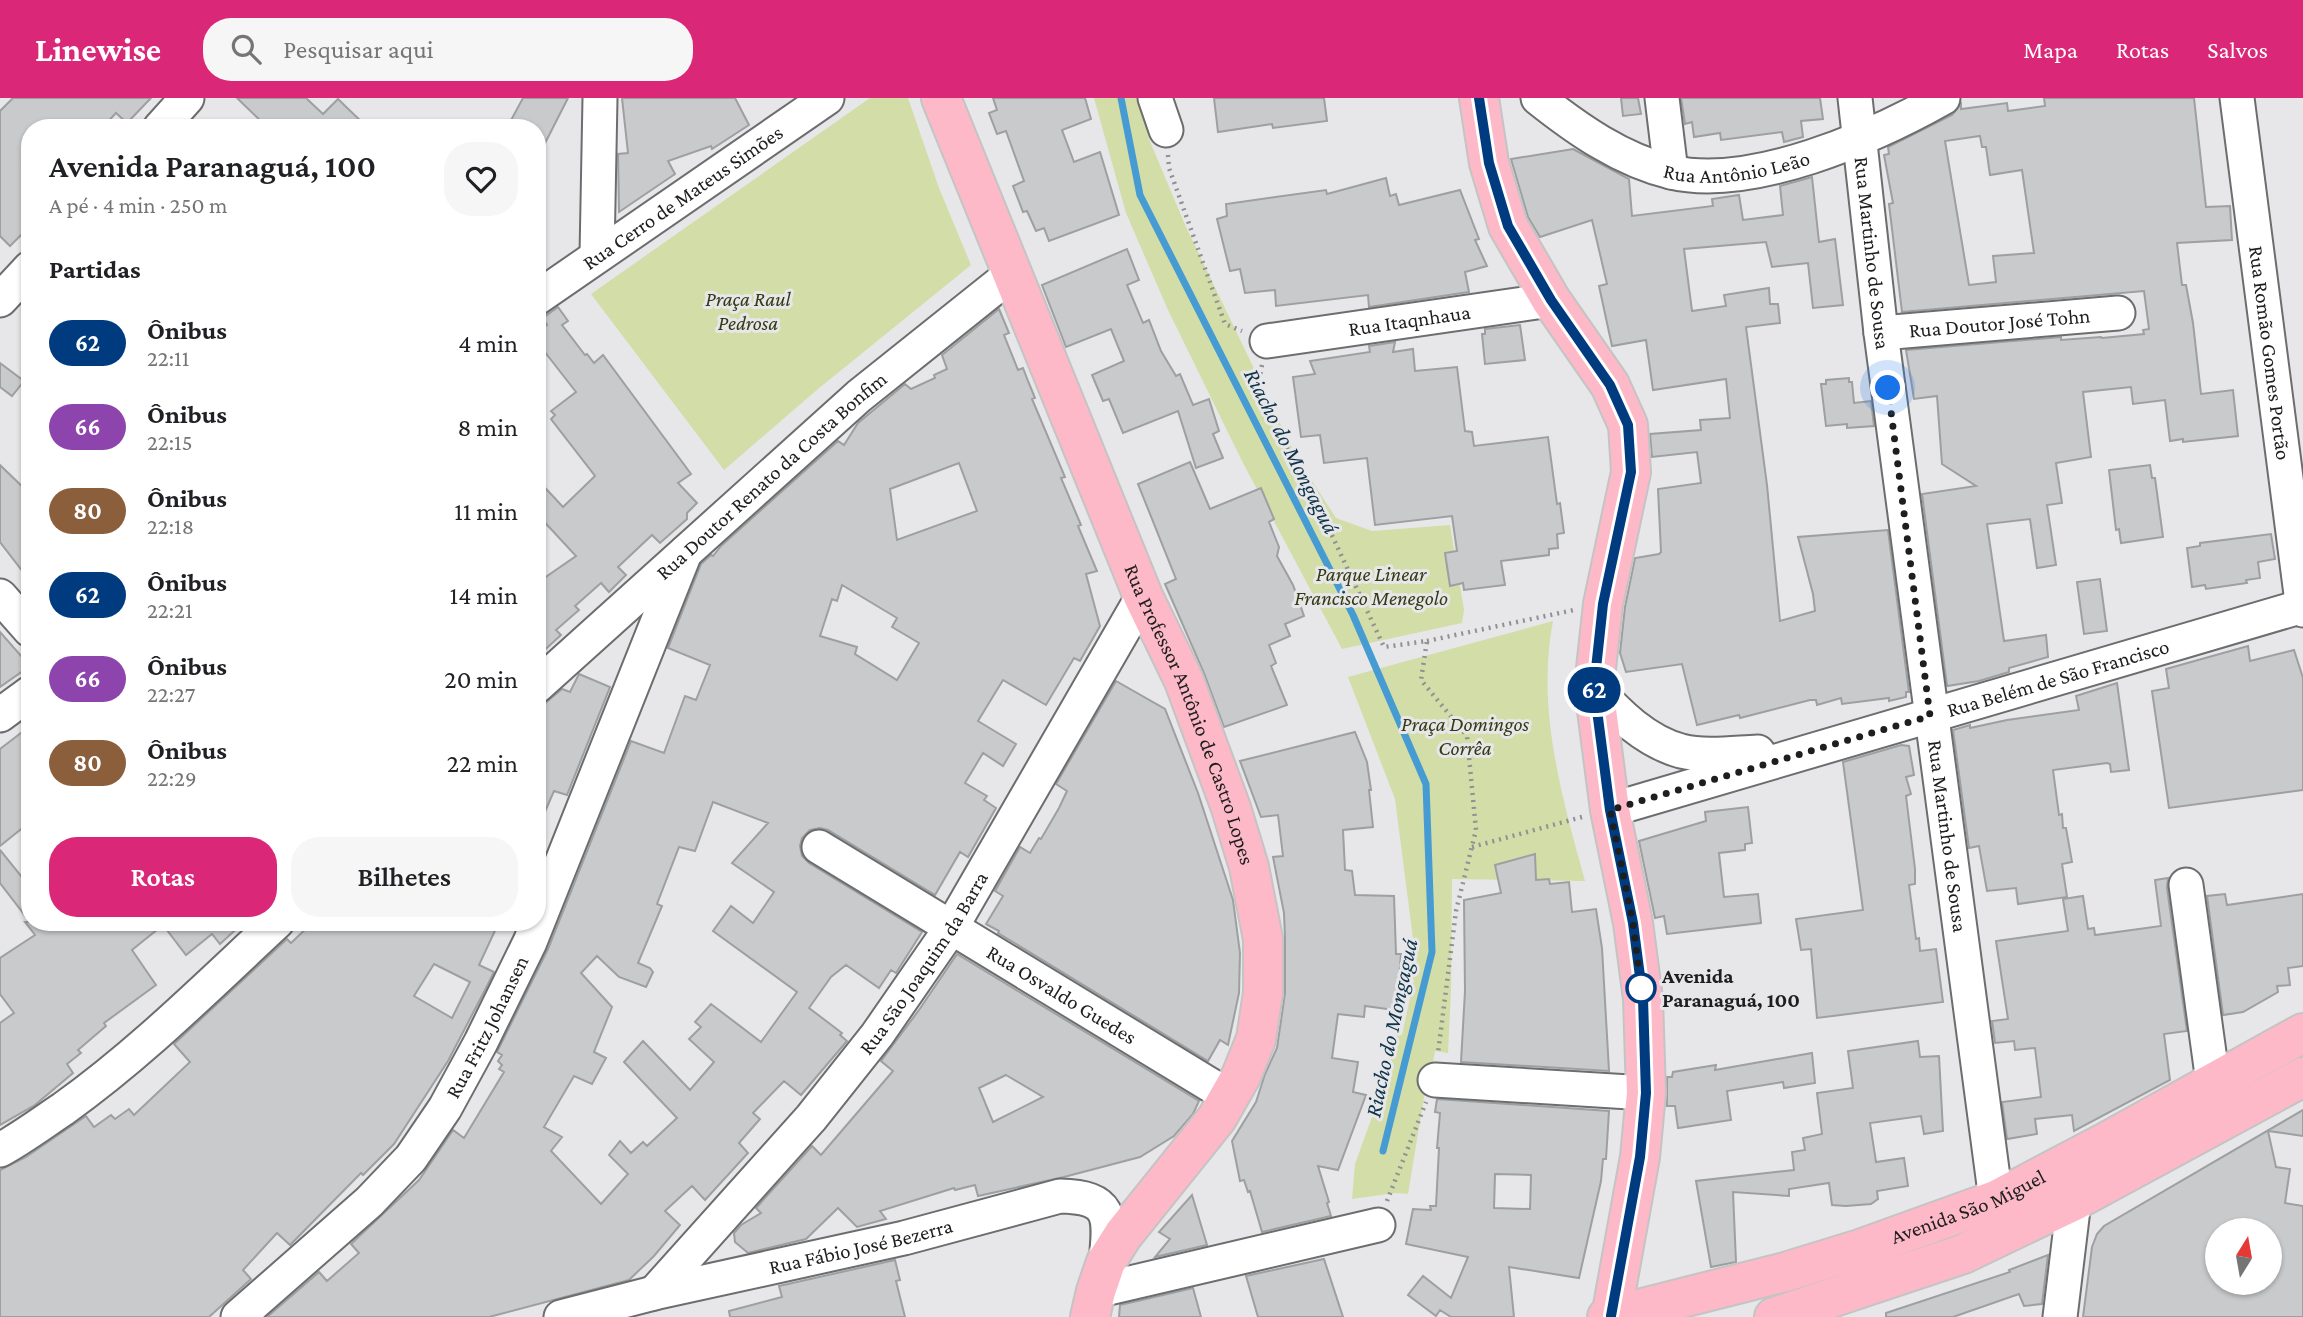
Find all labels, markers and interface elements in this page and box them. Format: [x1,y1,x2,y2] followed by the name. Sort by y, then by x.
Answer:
[203,18,693,81] search box
[227,30,265,68] icon: search
[35,31,161,68] text: Linewise
[283,35,434,64] text: Pesquisar aqui
[2023,36,2078,63] text: Mapa
[2116,36,2169,63] text: Rotas
[2207,36,2268,63] text: Salvos
[578,120,787,275] street label: Rua Cerro de Mateus Simões
[444,142,518,216] button: heart
[1661,146,1813,188] street label: Rua Antônio Leão
[49,147,376,184] text: Avenida Paranaguá, 100
[1850,155,1895,351] street label: Rua Martinho de Sousa
[49,192,227,218] text: A pé · 4 min · 250 m
[2244,244,2296,462] street label: Rua Romão Gomes Portão
[49,255,141,284] text: Partidas
[705,287,792,335] park label: Praça Raul Pedrosa
[1347,300,1472,341] street label: Rua Itaqnhaua
[1908,303,2091,343] street label: Rua Doutor José Tohn
[147,316,227,345] text: Ônibus
[75,329,100,356] text: 62
[458,329,518,358] text: 4 min
[147,345,189,371] text: 22:11
[1239,364,1345,538] water label: Riacho do Mongaguá
[651,367,892,585] street label: Rua Doutor Renato da Costa Bonfim
[1870,370,1905,405] your location
[147,400,227,429] text: Ônibus
[74,413,101,440] text: 66
[457,413,518,442] text: 8 min
[147,429,193,455] text: 22:15
[147,484,227,513] text: Ônibus
[73,497,102,524] text: 80
[454,497,518,526] text: 11 min
[147,513,194,539] text: 22:18
[1119,561,1260,868] street label: Rua Professor Antônio de Castro Lopes
[1294,562,1448,610] park label: Parque Linear Francisco Menegolo
[147,568,227,597] text: Ônibus
[75,581,100,608] text: 62
[450,581,518,610] text: 14 min
[147,597,193,623] text: 22:21
[1944,634,2172,722] street label: Rua Belém de São Francisco
[147,652,227,681] text: Ônibus
[74,665,101,692] text: 66
[444,665,518,694] text: 20 min
[1562,667,1626,713] line badge: 62
[1582,676,1606,703] text: 62
[147,681,195,707] text: 22:27
[1401,712,1529,760] park label: Praça Domingos Corrêa
[147,736,227,765] text: Ônibus
[1923,739,1972,934] street label: Rua Martinho de Sousa
[73,749,102,776] text: 80
[447,749,518,778] text: 22 min
[147,765,197,791] text: 22:29
[49,837,277,917] button: Rotas
[291,837,518,917] button: Bilhetes
[854,867,993,1059] street label: Rua São Joaquim da Barra
[1359,936,1423,1120] water label: Riacho do Mongaguá
[982,940,1141,1049] street label: Rua Osvaldo Guedes
[441,952,533,1102] street label: Rua Fritz Johansen
[1661,964,1800,1012] place label: Avenida Paranaguá, 100
[1626,973,1656,1003] marker: Avenida Paranaguá, 100
[1888,1164,2049,1249] street label: Avenida São Miguel
[767,1213,955,1279] street label: Rua Fábio José Bezerra
[2205,1218,2282,1295] north arrow
[2205,1218,2282,1295] map controls

